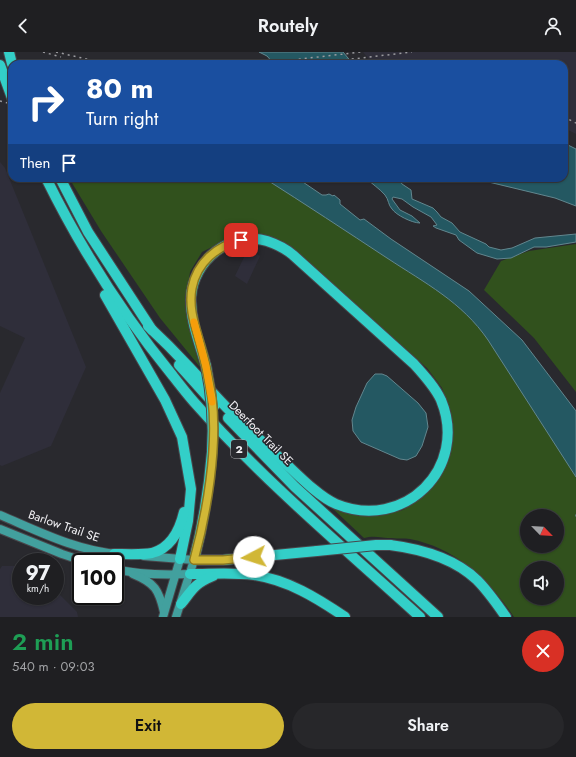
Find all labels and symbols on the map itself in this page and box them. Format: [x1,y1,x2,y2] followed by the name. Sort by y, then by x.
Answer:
[224,223,258,257] pin
[225,397,297,469] street label: Deerfoot Trail SE
[231,440,247,458] road number: 2
[26,505,102,547] street label: Barlow Trail SE
[520,509,564,553] north arrow
[233,536,275,578] position arrow
[72,553,124,605] speed limit sign: 100

